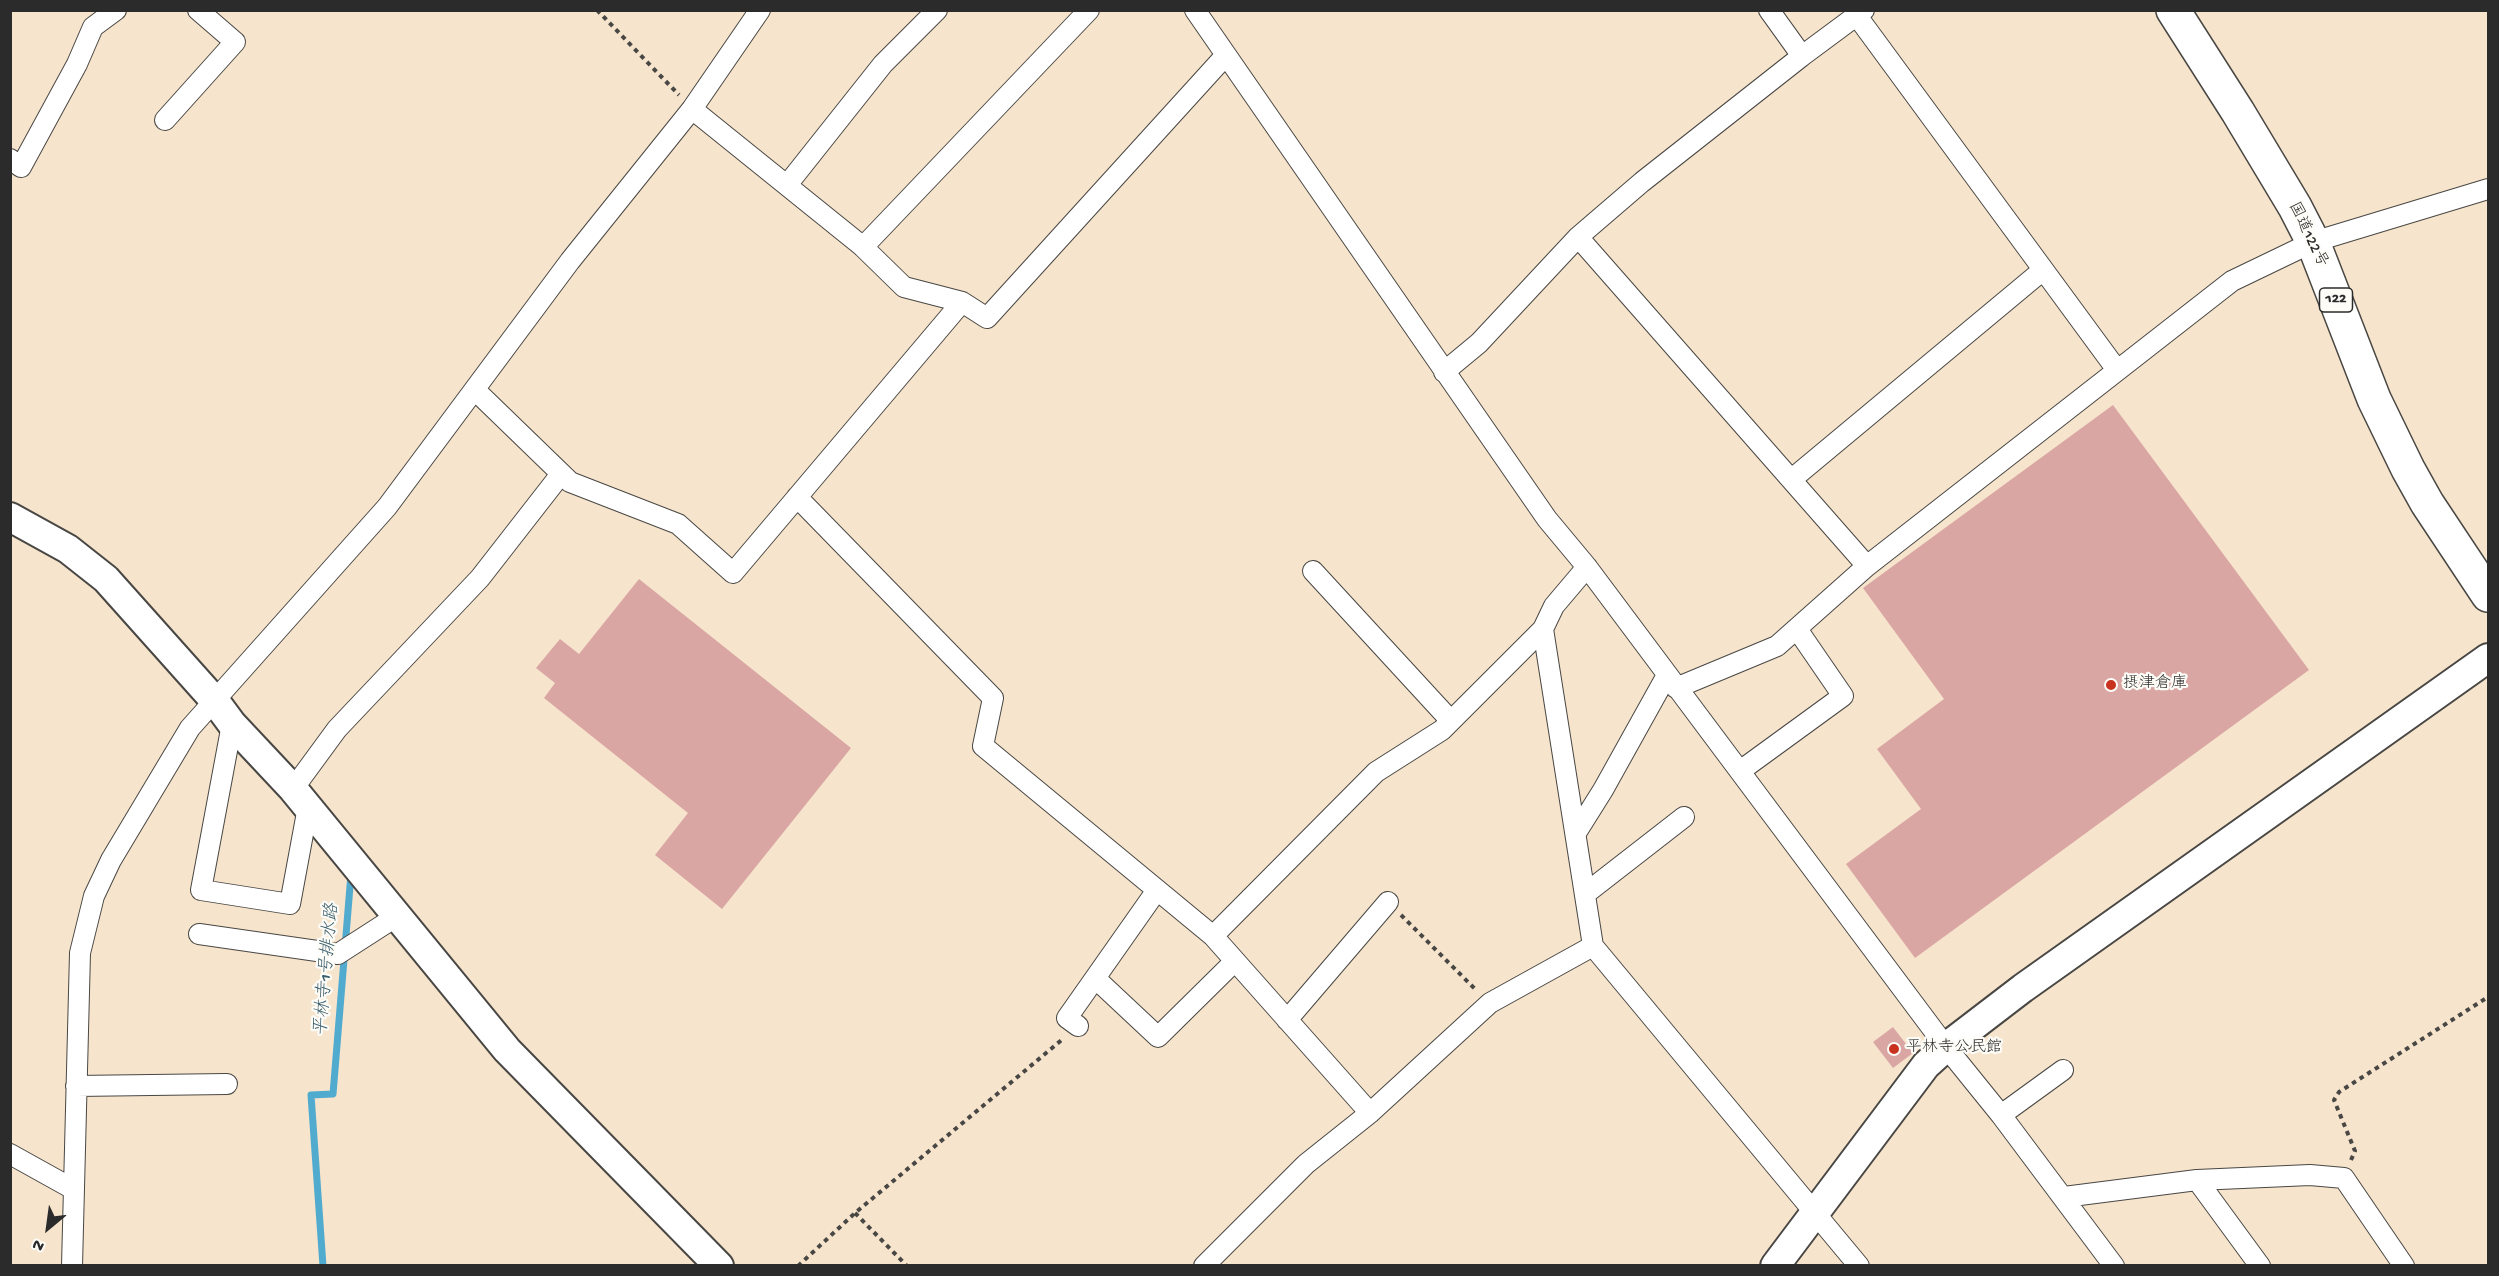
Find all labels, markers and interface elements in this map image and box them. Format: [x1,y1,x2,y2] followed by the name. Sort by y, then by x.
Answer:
[2283,199,2331,271] street label: 国道122号
[2320,288,2352,312] road number: 122
[2123,675,2187,695] place label: 摂津倉庫
[2104,678,2118,692] marker: 摂津倉庫
[311,903,345,1037] water label: 平林寺1号排水路
[1906,1039,2002,1059] place label: 平林寺公民館
[1887,1042,1901,1056] marker: 平林寺公民館
[18,1198,78,1258] north arrow
[30,1233,48,1255] text: N

